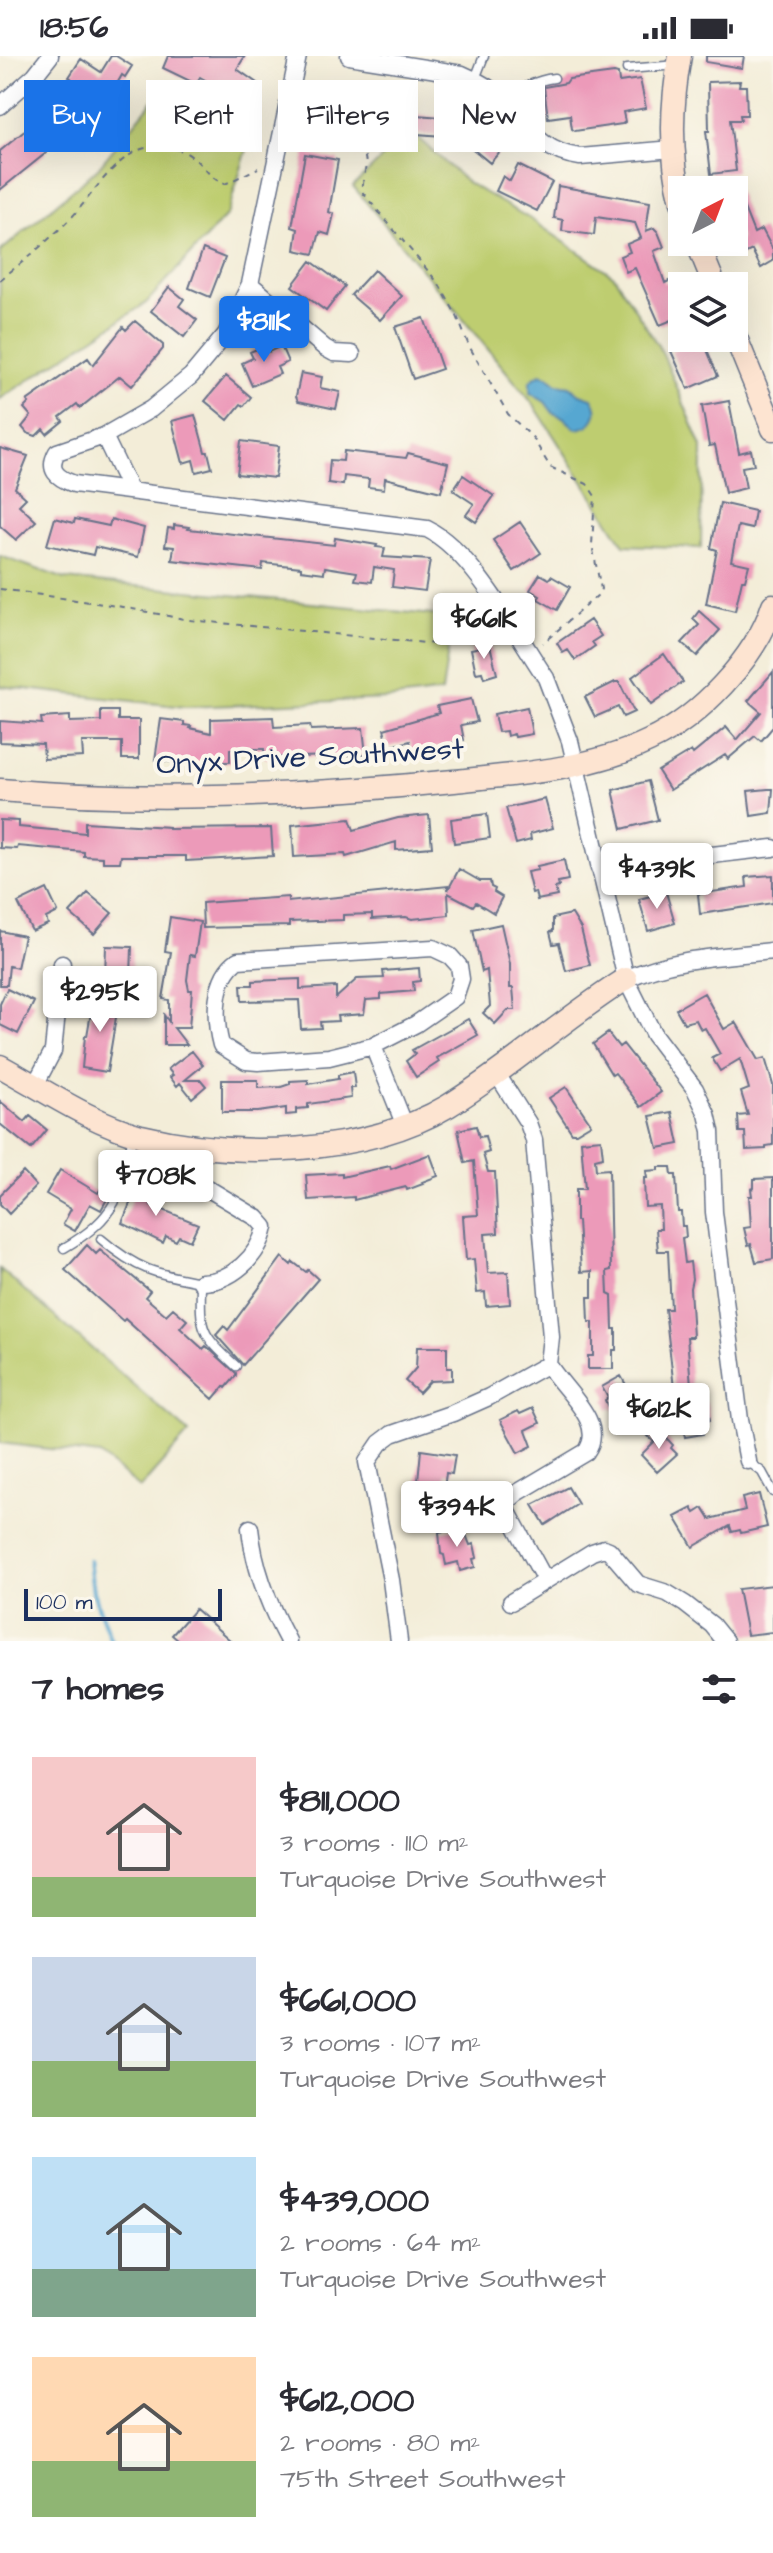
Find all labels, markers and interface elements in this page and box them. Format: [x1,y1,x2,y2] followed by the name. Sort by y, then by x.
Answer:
[40,7,108,49] text: 18:56
[24,80,130,152] chip: Buy
[146,80,262,152] chip: Rent
[278,80,418,152] chip: Filters
[434,80,545,152] chip: New
[668,176,748,256] north arrow
[668,176,748,352] map controls
[668,272,748,352] button: layers
[208,296,320,364] pin: $811K
[237,304,291,340] text: $811K
[428,593,540,661] pin: $661K
[451,601,517,637] text: $661K
[155,728,465,787] street label: Onyx Drive Southwest
[601,843,713,911] pin: $439K
[619,851,695,887] text: $439K
[44,966,156,1034] pin: $295K
[61,974,139,1010] text: $295K
[100,1150,212,1218] pin: $708K
[116,1158,196,1194] text: $708K
[603,1383,715,1451] pin: $612K
[627,1391,691,1427] text: $612K
[401,1481,513,1549] pin: $394K
[419,1489,495,1525] text: $394K
[24,1585,222,1621] scale bar
[36,1587,93,1618] text: 100 m
[32,1665,164,1713] text: 7 homes
[697,1667,741,1711] icon: filters
[280,1777,400,1825] text: $811,000
[96,1789,192,1885] icon: home
[280,1825,468,1861] text: 3 rooms · 110 m²
[280,1861,606,1897] text: Turquoise Drive Southwest
[280,1977,416,2025] text: $661,000
[96,1989,192,2085] icon: home
[280,2025,481,2061] text: 3 rooms · 107 m²
[280,2061,606,2097] text: Turquoise Drive Southwest
[280,2177,429,2225] text: $439,000
[96,2189,192,2285] icon: home
[280,2225,481,2261] text: 2 rooms · 64 m²
[280,2261,606,2297] text: Turquoise Drive Southwest
[280,2377,414,2425] text: $612,000
[96,2389,192,2485] icon: home
[280,2425,480,2461] text: 2 rooms · 80 m²
[280,2461,565,2497] text: 75th Street Southwest

